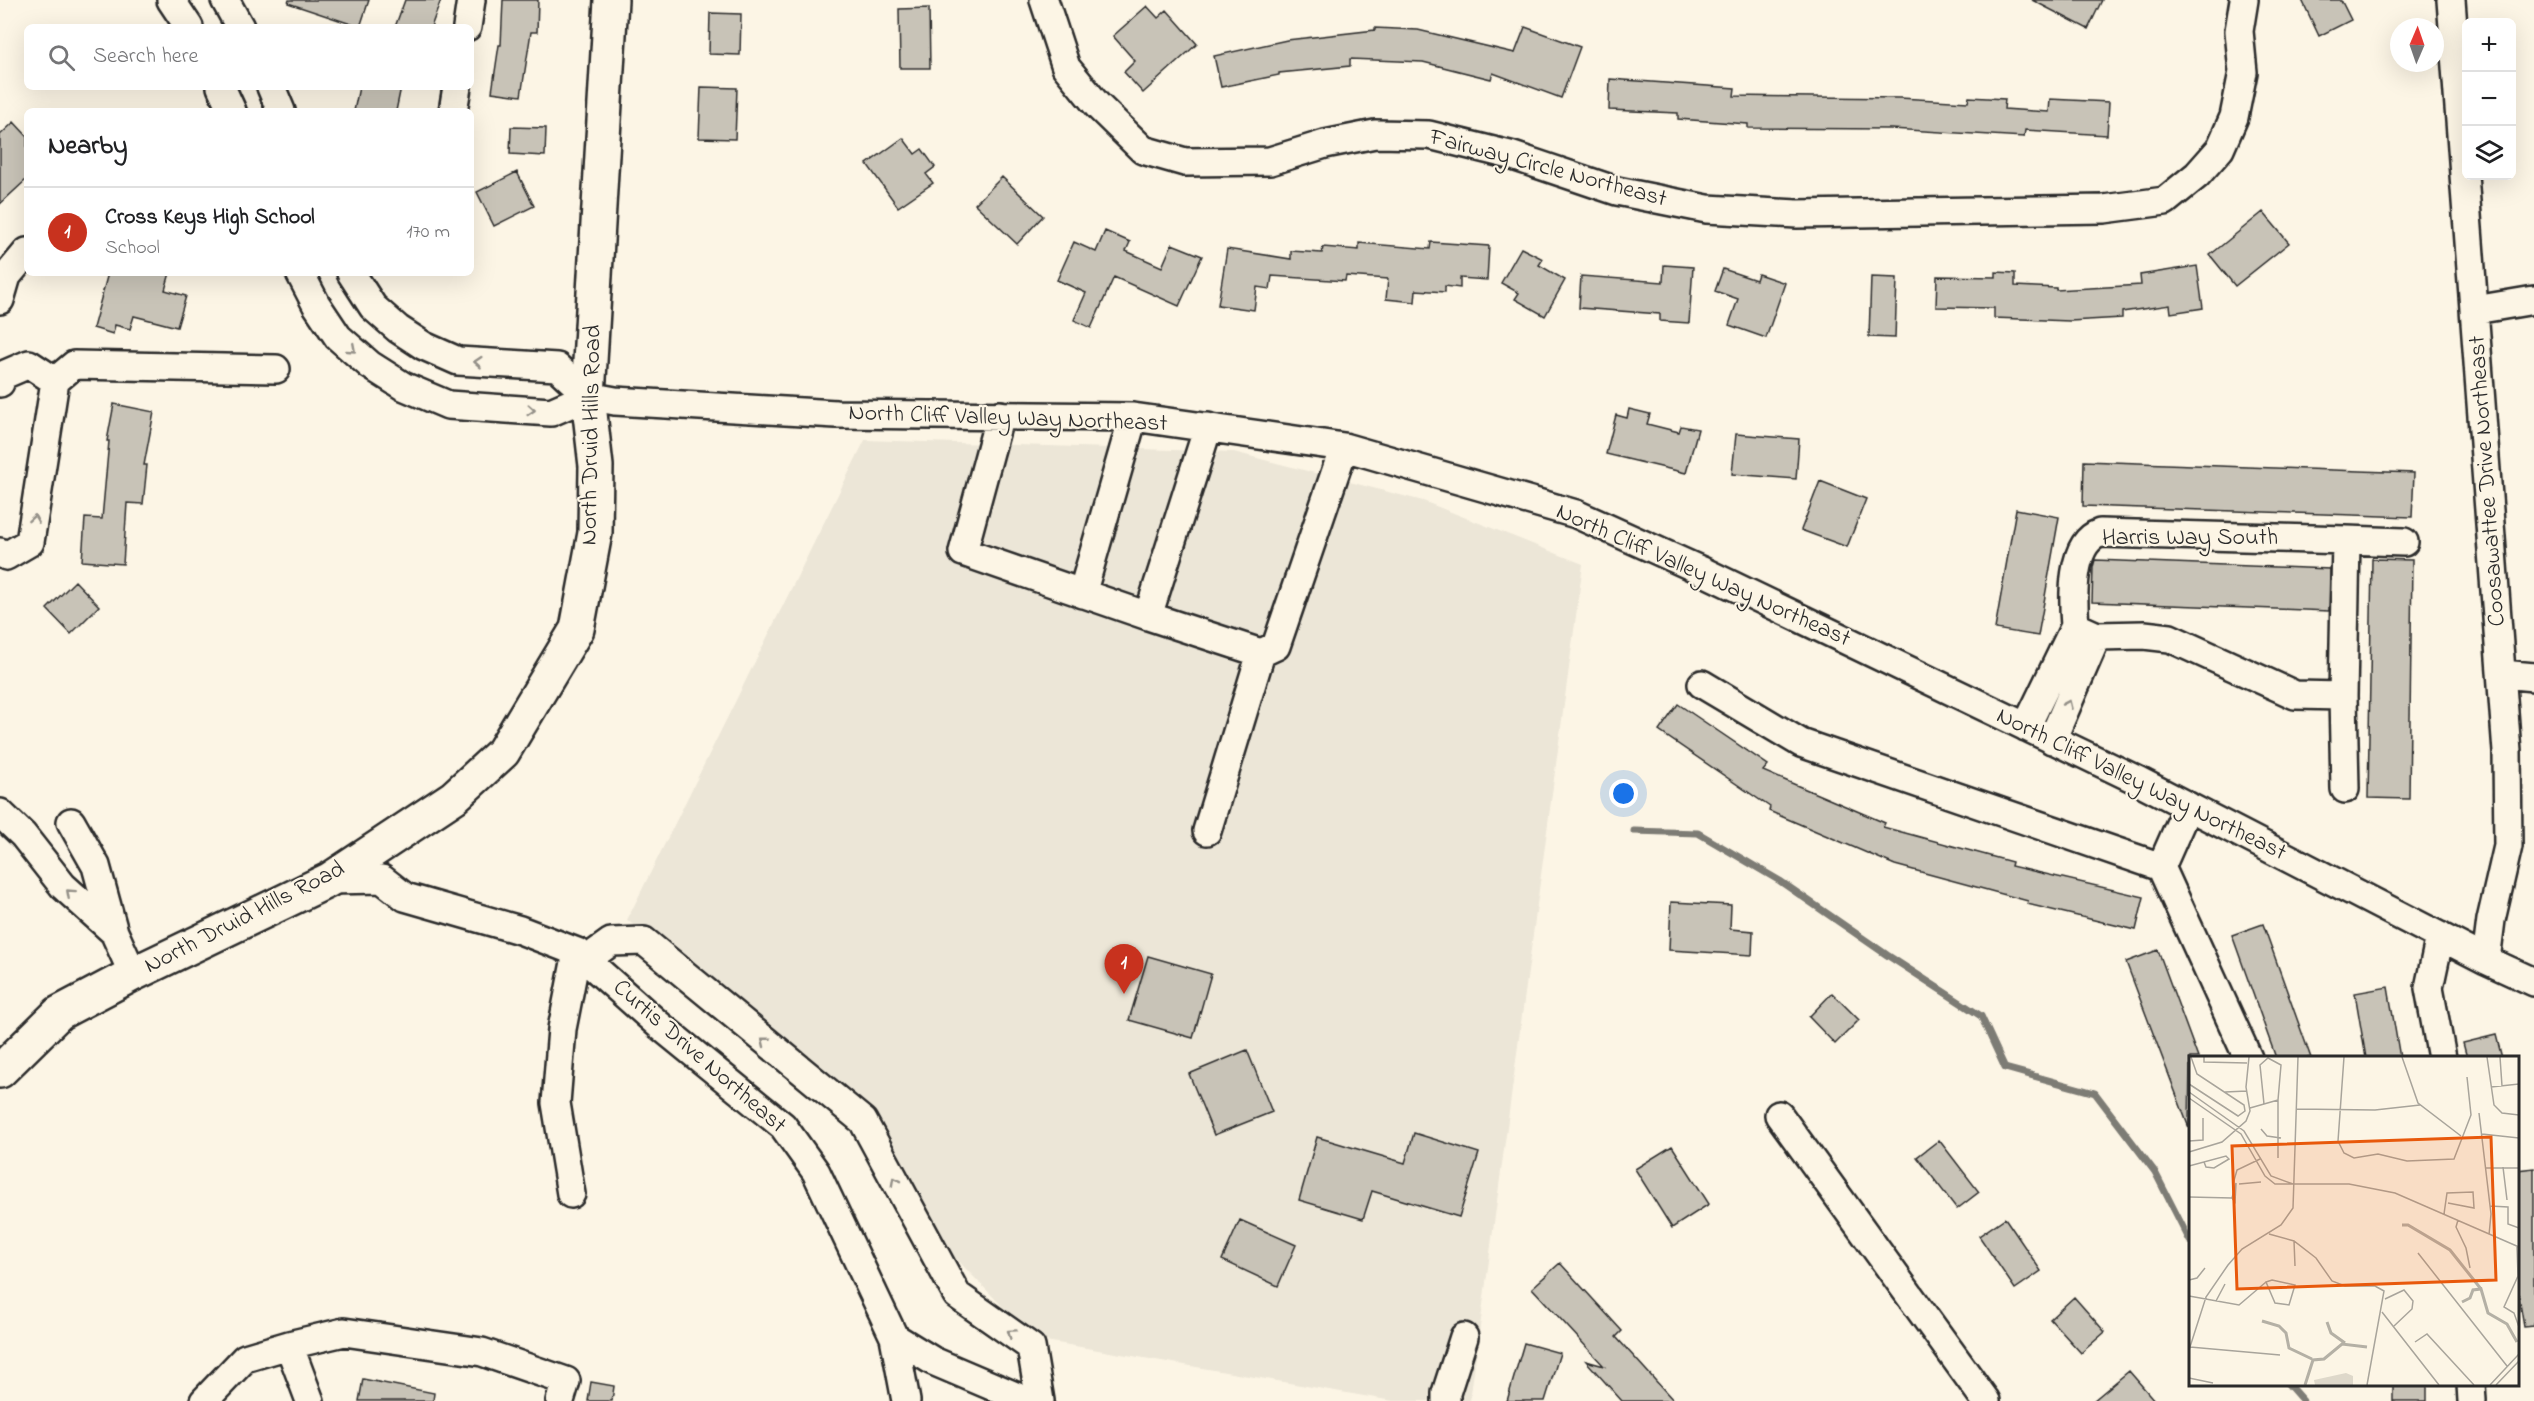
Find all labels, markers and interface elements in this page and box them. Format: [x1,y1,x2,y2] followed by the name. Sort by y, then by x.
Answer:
[2390,18,2444,72] north arrow
[2462,18,2516,180] map controls
[2462,18,2516,72] button: +
[24,24,474,90] search box
[45,41,78,74] icon: search
[93,41,198,73] text: Search here
[2462,72,2516,126] button: −
[1424,120,1671,218] street label: Fairway Circle Northeast
[2462,126,2516,180] button: layers
[48,128,127,166] text: Nearby
[105,202,315,234] text: Cross Keys High School
[64,218,71,247] text: 1
[406,218,450,247] text: 170 m
[105,234,160,263] text: School
[573,324,611,546] street label: North Druid Hills Road
[2460,334,2516,628] street label: Coosawattee Drive Northeast
[345,342,356,353] one-way arrow
[473,356,482,369] one-way arrow
[848,396,1168,443] street label: North Cliff Valley Way Northeast
[527,404,536,417] one-way arrow
[1550,495,1856,658] street label: North Cliff Valley Way Northeast
[27,514,40,524] one-way arrow
[2102,521,2278,557] street label: Harris Way South
[1989,699,2292,872] street label: North Cliff Valley Way Northeast
[2061,699,2073,710] one-way arrow
[1609,779,1638,808] your location
[139,852,352,984] street label: North Druid Hills Road
[67,889,77,900] one-way arrow
[1104,944,1144,994] pin: 1
[604,971,794,1143] street label: Curtis Drive Northeast
[761,1037,772,1048] one-way arrow
[2189,1056,2519,1386] inset map
[891,1177,902,1187] one-way arrow
[1006,1329,1017,1340] one-way arrow

